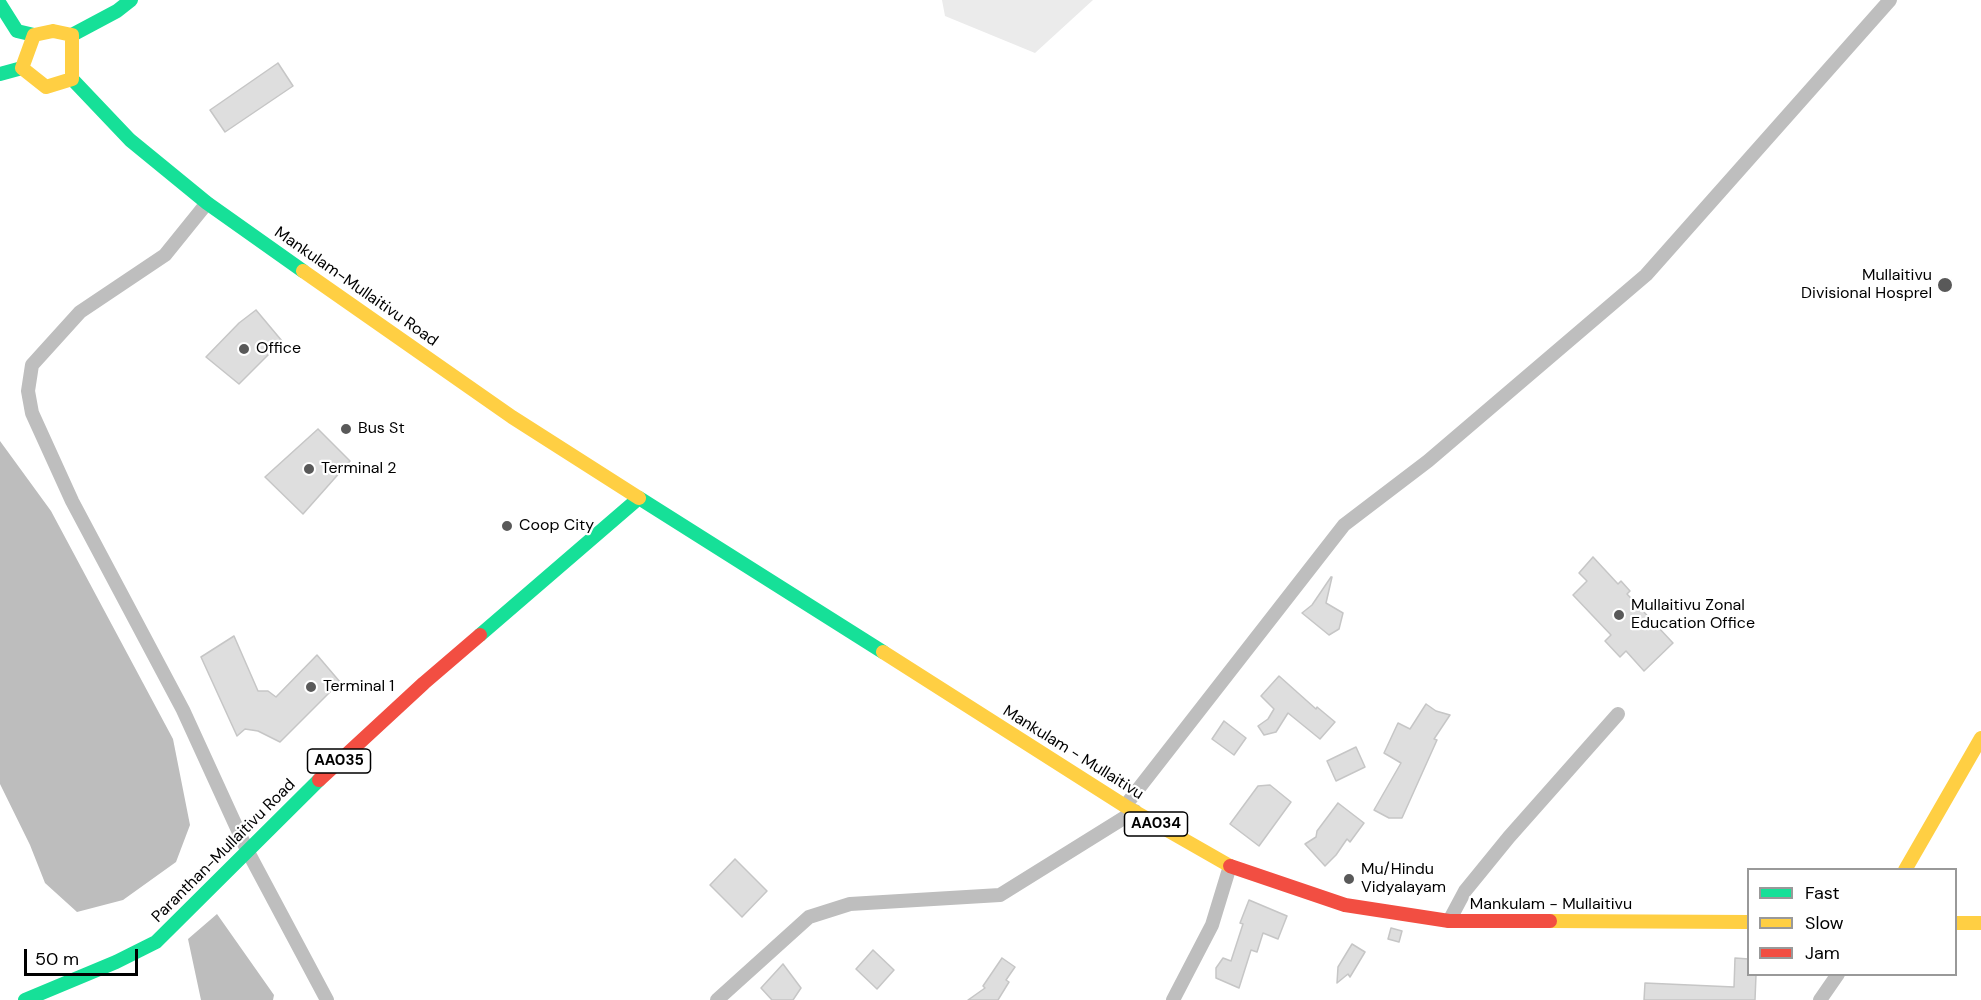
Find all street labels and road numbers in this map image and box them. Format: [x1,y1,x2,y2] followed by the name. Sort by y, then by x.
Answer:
[271,223,441,351] street label: Mankulam-Mullaitivu Road
[999,702,1147,804] street label: Mankulam - Mullaitivu
[308,749,370,773] road number: AA035
[148,775,300,927] street label: Paranthan-Mullaitivu Road
[1124,812,1188,836] road number: AA034
[1470,895,1632,915] street label: Mankulam - Mullaitivu

